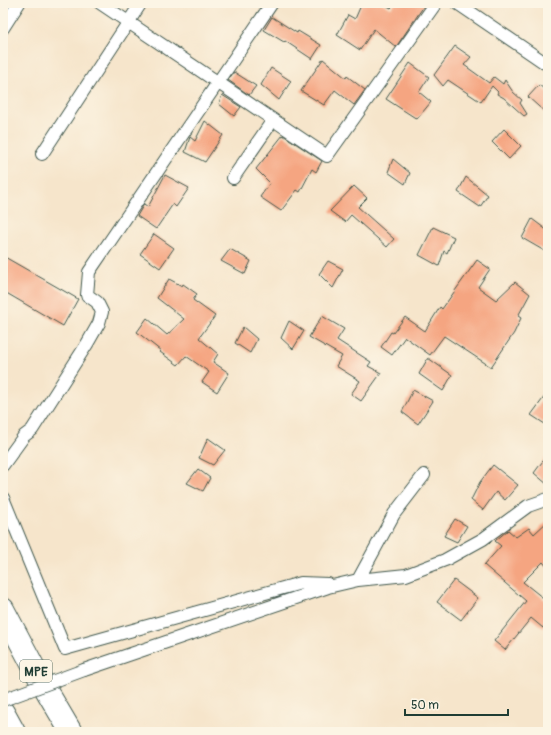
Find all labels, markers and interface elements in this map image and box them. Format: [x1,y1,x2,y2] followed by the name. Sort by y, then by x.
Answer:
[20,660,52,682] road number: MPE
[405,691,508,717] scale bar
[411,698,439,713] text: 50 m

